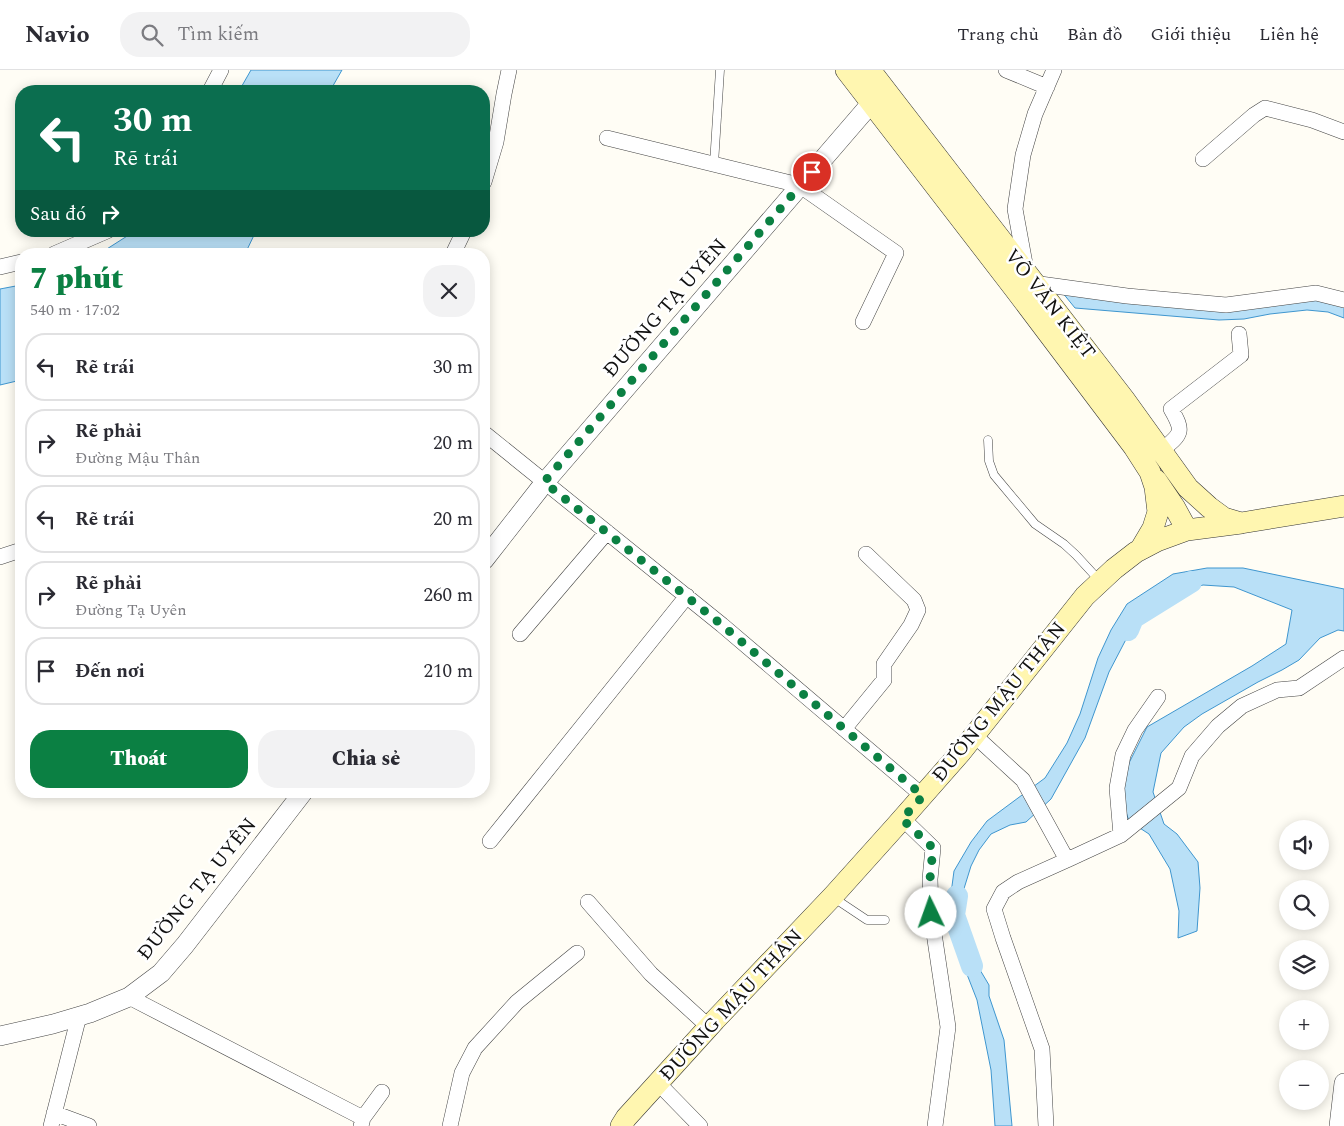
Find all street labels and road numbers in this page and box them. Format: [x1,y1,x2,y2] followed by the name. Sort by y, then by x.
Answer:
[596,232,734,384] street label: ĐƯỜNG TẠ UYÊN
[997,242,1103,366] street label: VÕ VĂN KIỆT
[925,615,1073,789] street label: ĐƯỜNG MẬU THÂN
[130,811,264,967] street label: ĐƯỜNG TẠ UYÊN
[652,922,810,1088] street label: ĐƯỜNG MẬU THÂN

